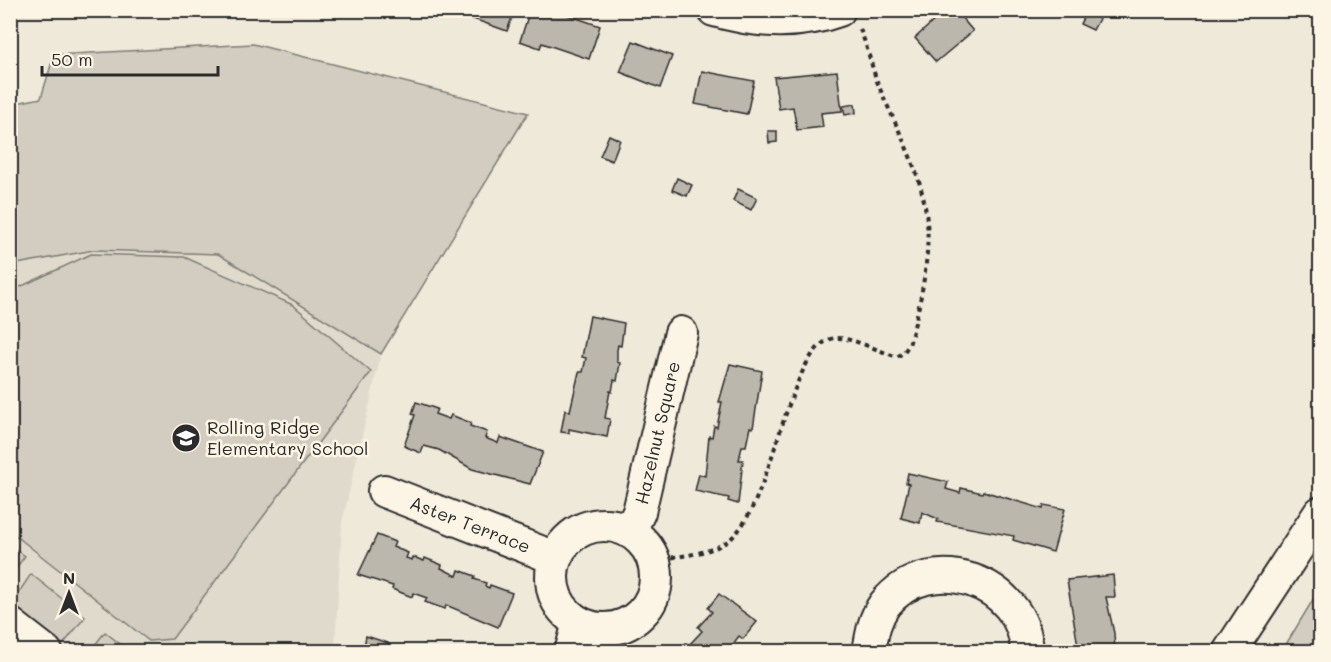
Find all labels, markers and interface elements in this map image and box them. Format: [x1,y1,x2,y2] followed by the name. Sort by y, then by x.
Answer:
[42,39,218,77] scale bar
[51,47,93,71] text: 50 m
[629,359,685,507] street label: Hazelnut Square
[207,415,369,460] place label: Rolling Ridge Elementary School
[170,422,202,454] school or university icon: Rolling Ridge Elementary School
[407,490,534,558] street label: Aster Terrace
[39,563,99,623] north arrow
[63,567,75,588] text: N

